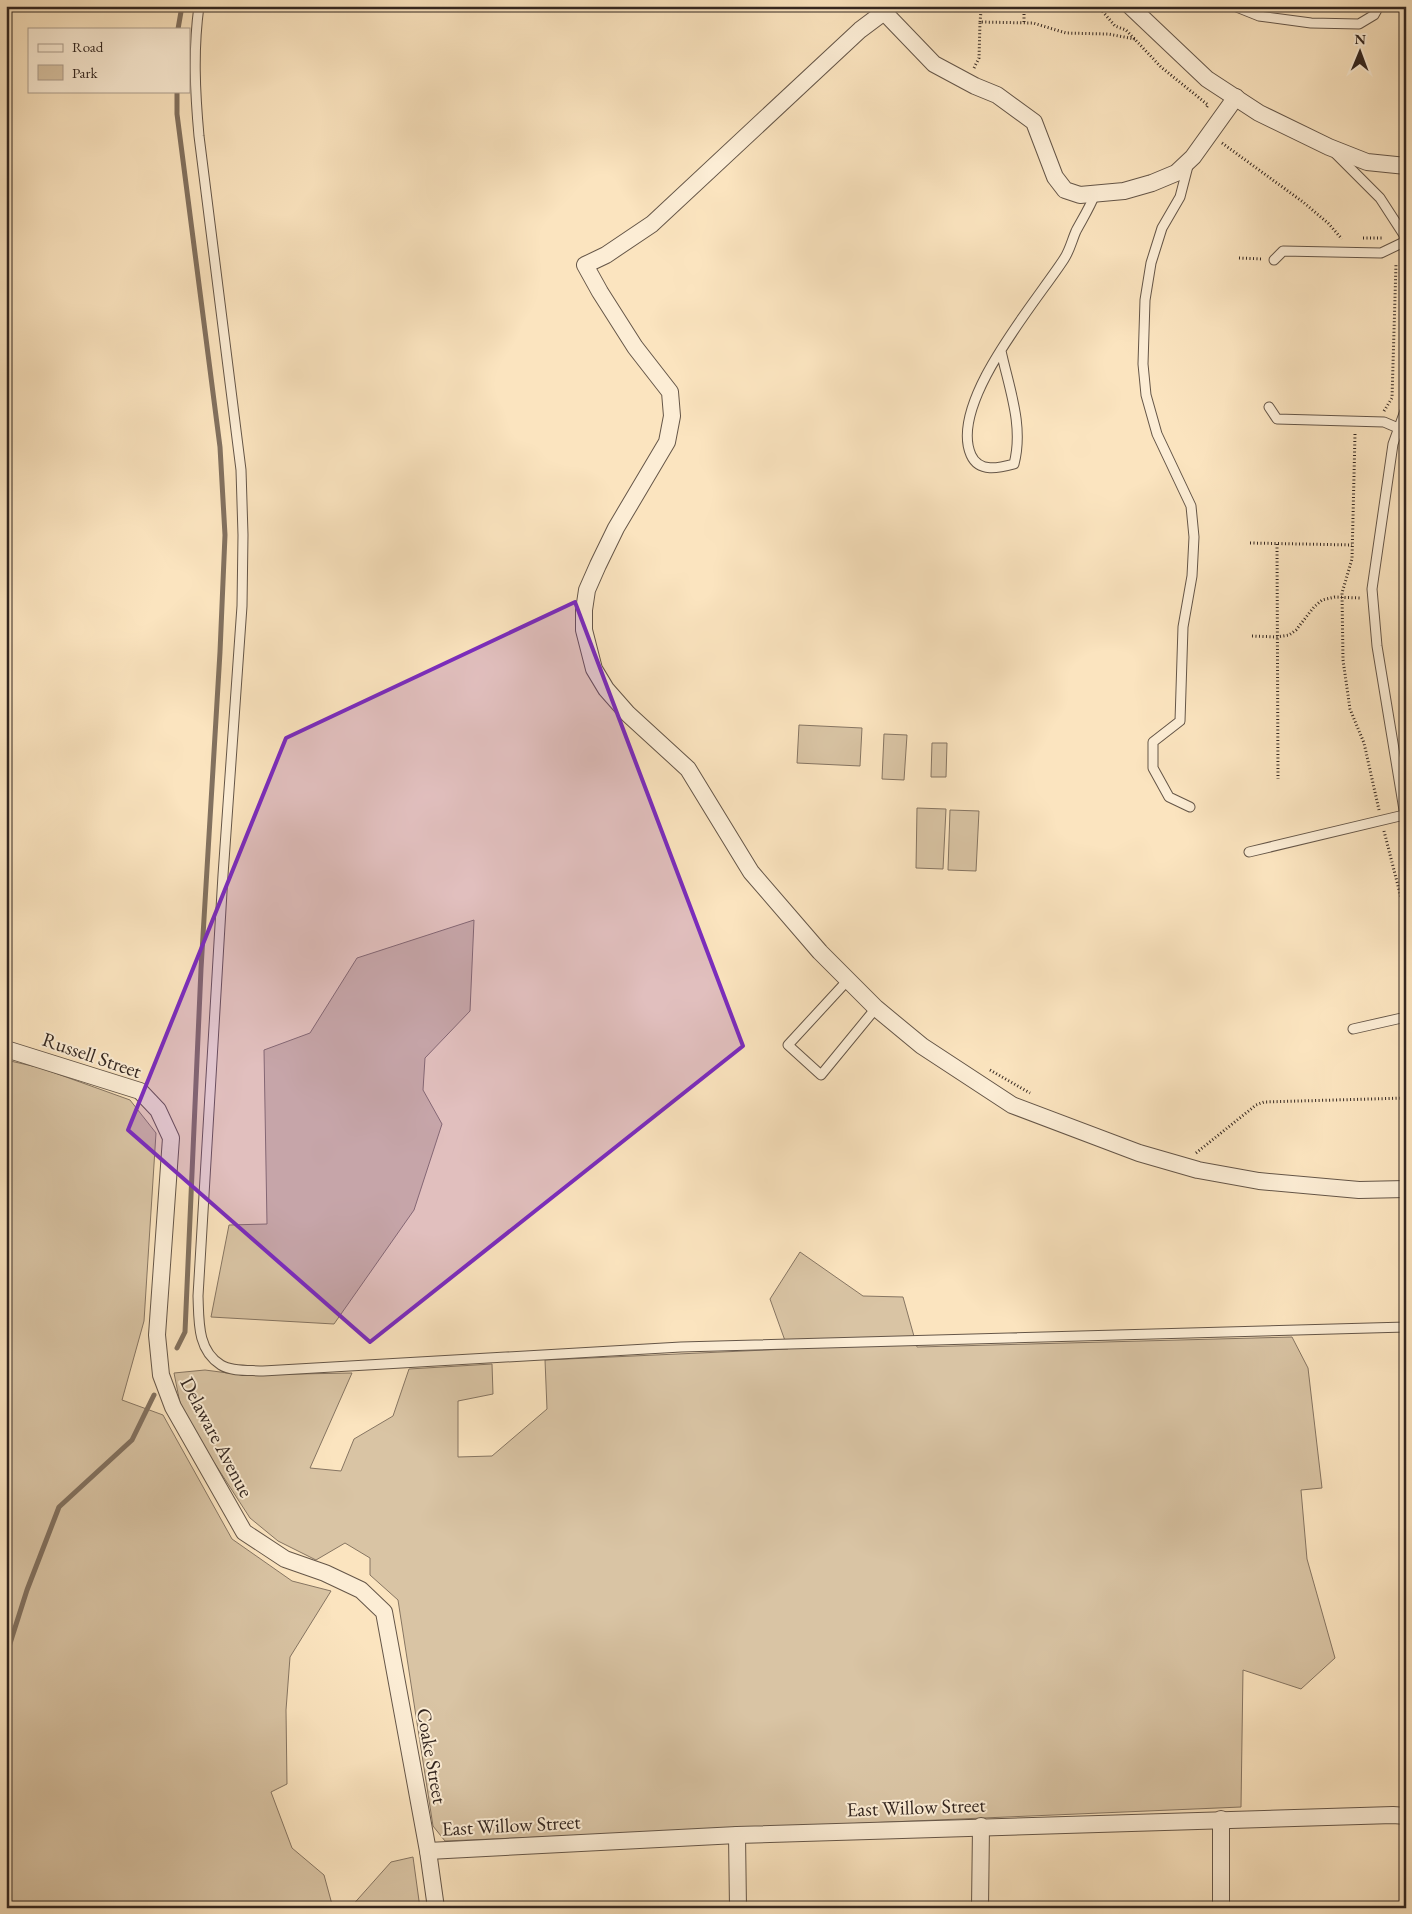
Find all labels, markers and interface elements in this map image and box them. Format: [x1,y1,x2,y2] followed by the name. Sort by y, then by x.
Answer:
[28,28,190,92] legend
[1334,28,1384,78] north arrow
[1354,30,1367,48] text: N
[72,37,104,56] text: Road
[72,63,99,82] text: Park
[39,1026,146,1084] street label: Russell Street
[174,1372,260,1502] street label: Delaware Avenue
[411,1706,453,1807] street label: Coake Street
[846,1792,987,1822] street label: East Willow Street
[441,1808,582,1842] street label: East Willow Street

